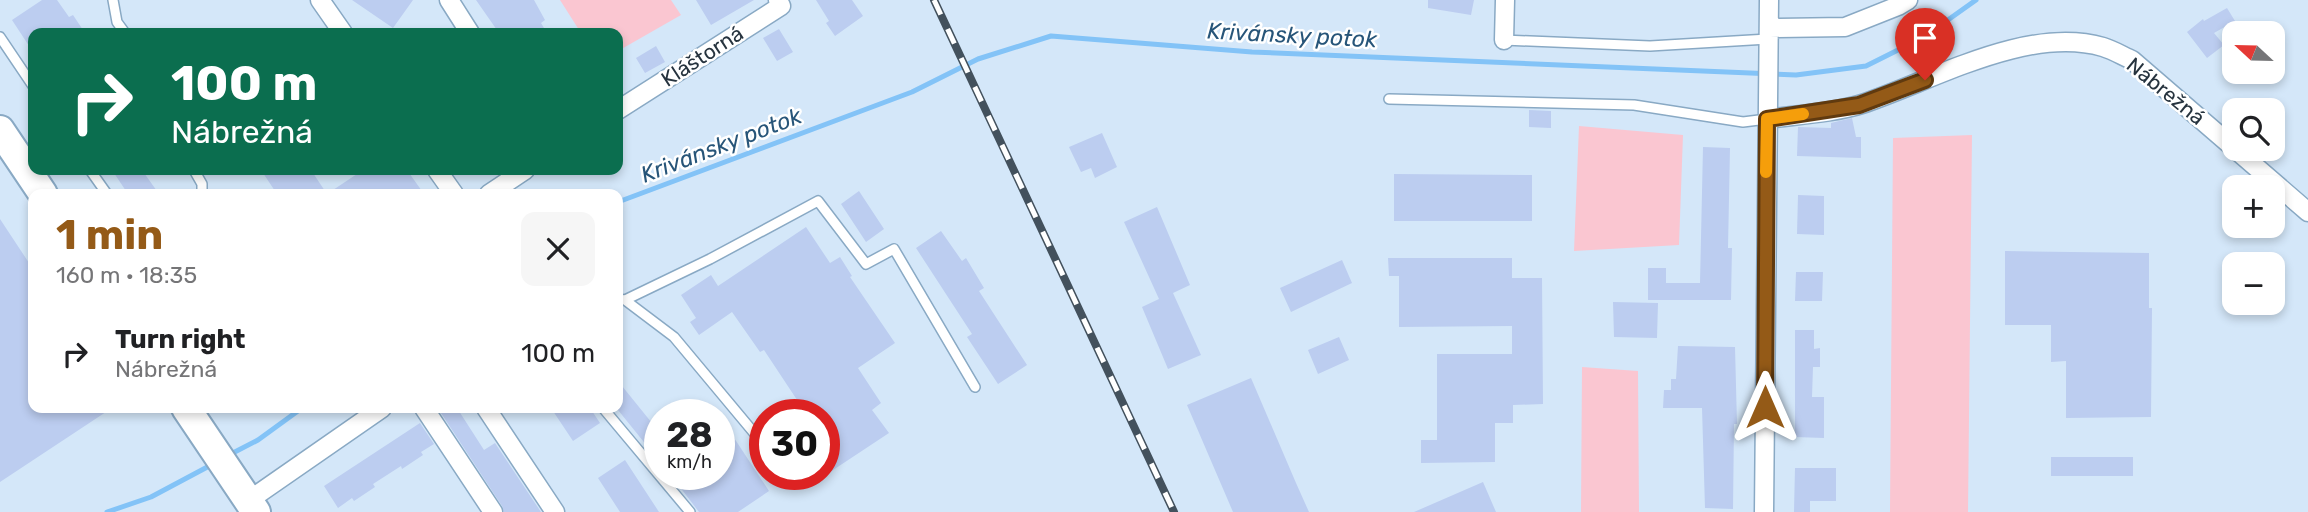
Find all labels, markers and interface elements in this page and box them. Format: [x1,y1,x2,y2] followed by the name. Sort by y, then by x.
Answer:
[1895,8,1955,80] pin
[1206,17,1379,53] water label: Krivánsky potok
[1906,19,1944,57] icon: arrive
[656,20,748,92] street label: Kláštorná
[2222,21,2286,84] north arrow
[2222,21,2285,315] map controls
[2122,52,2210,130] street label: Nábrežná
[171,54,317,112] text: 100 m
[56,56,147,147] icon: right
[2222,98,2285,161] button: search
[637,101,806,189] water label: Krivánsky potok
[171,113,313,151] text: Nábrežná
[2222,175,2285,238] button: +
[56,210,163,260] text: 1 min
[521,212,595,286] button: close
[2222,252,2285,315] button: −
[56,261,197,289] text: 160 m · 18:35
[115,324,245,355] text: Turn right
[56,335,94,373] icon: right
[521,338,595,369] text: 100 m
[115,355,217,383] text: Nábrežná
[1728,370,1802,444] position arrow
[749,399,840,490] speed limit sign: 30
[666,414,713,456] text: 28
[667,451,712,473] text: km/h

